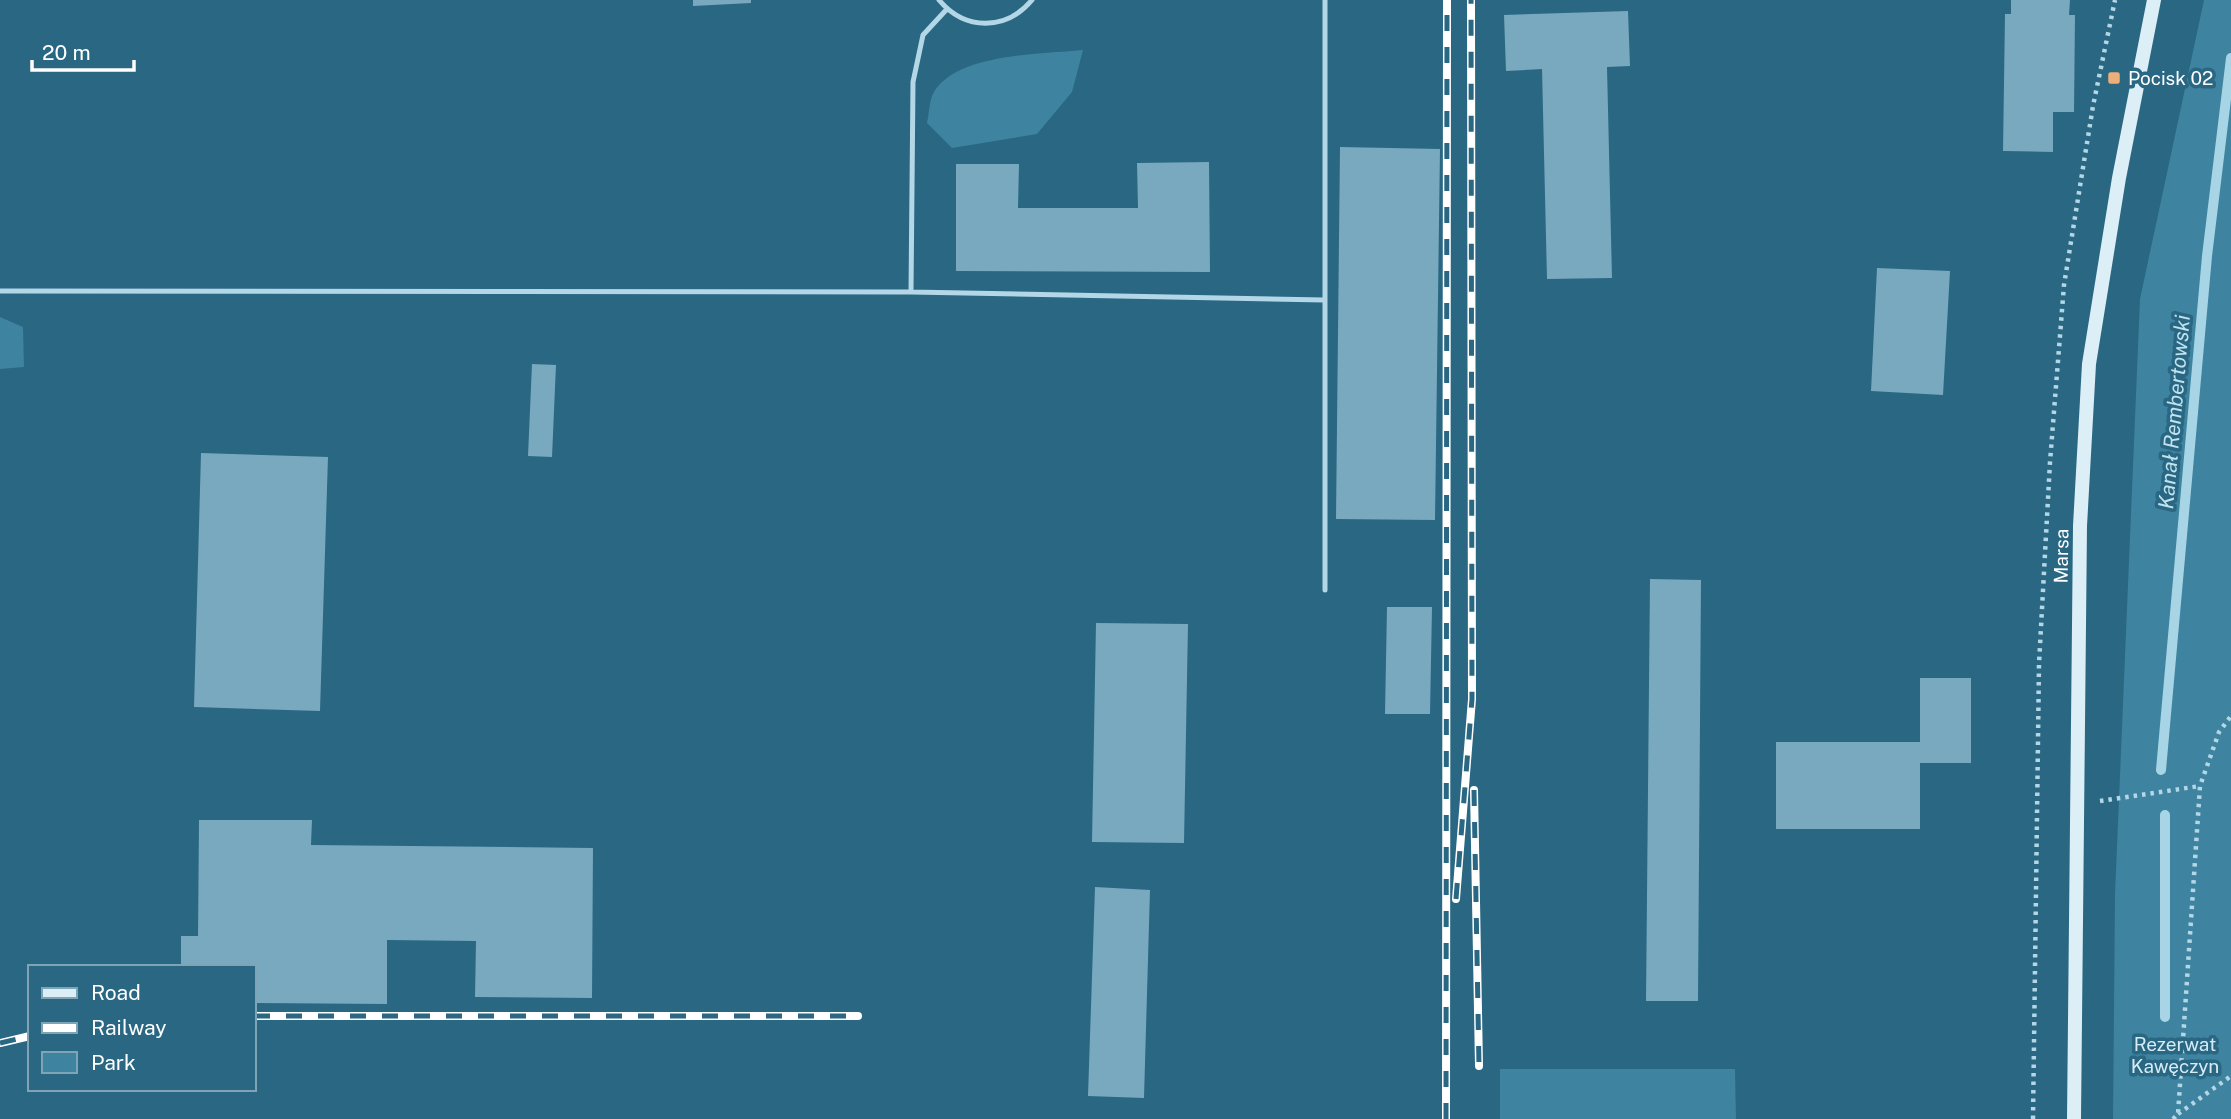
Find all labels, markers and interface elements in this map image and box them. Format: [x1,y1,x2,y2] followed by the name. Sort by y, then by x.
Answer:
[32,28,133,72] scale bar
[42,40,91,65] text: 20 m
[2128,67,2213,89] place label: Pocisk 02
[2106,70,2122,86] marker: Pocisk 02
[2153,314,2195,510] water label: Kanał Rembertowski
[2050,528,2072,584] street label: Marsa
[28,965,256,1091] legend
[91,980,141,1005] text: Road
[91,1015,167,1040] text: Railway
[2131,1033,2219,1077] park label: Rezerwat Kawęczyn
[91,1050,136,1075] text: Park

